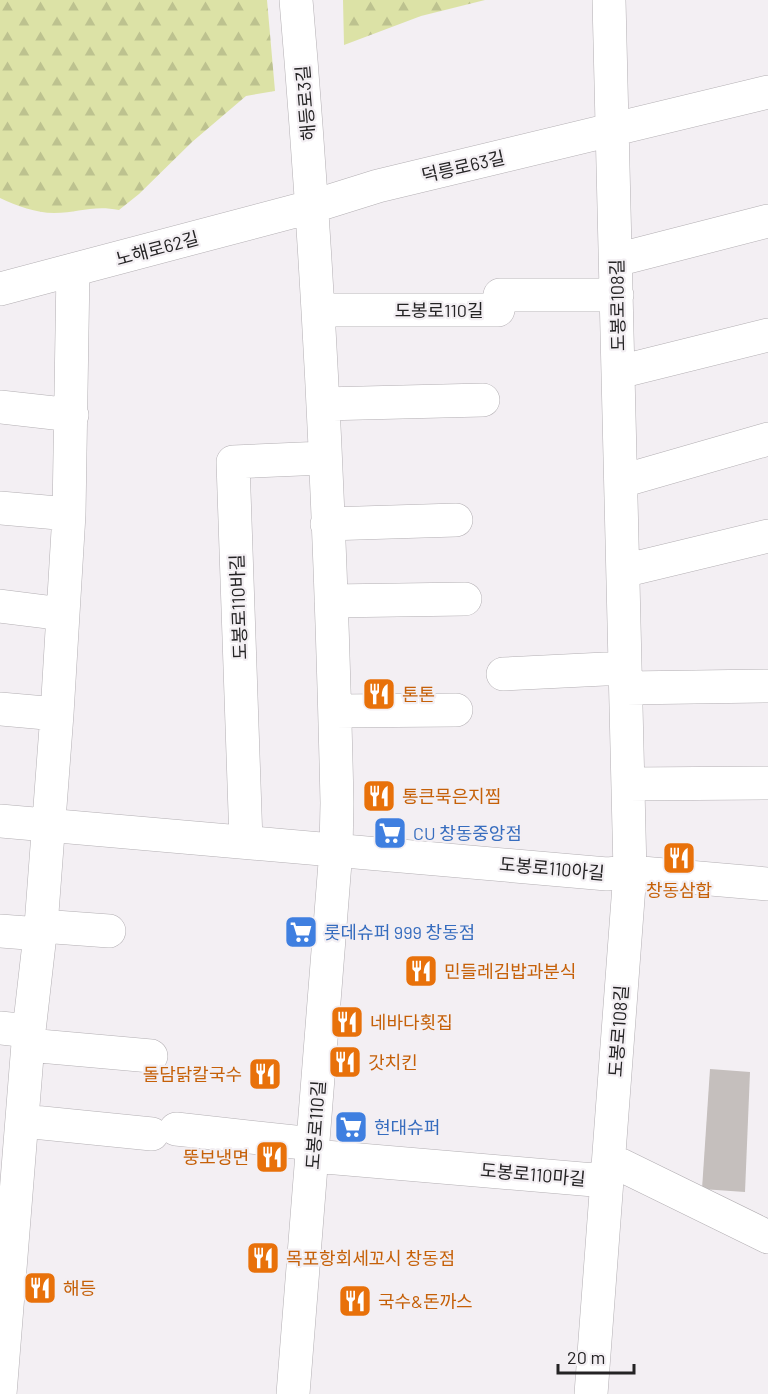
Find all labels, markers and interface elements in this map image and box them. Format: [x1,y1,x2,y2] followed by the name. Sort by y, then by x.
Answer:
[291,64,319,142] street label: 해등로3길
[419,146,507,186] street label: 덕릉로63길
[113,226,201,270] street label: 노해로62길
[605,259,629,351] street label: 도봉로108길
[394,299,484,321] street label: 도봉로110길
[225,554,251,660] street label: 도봉로110바길
[361,676,397,712] restaurant icon: 톤톤
[402,683,435,705] place label: 톤톤
[361,778,397,814] restaurant icon: 통큰묵은지찜
[402,785,501,807] place label: 통큰묵은지찜
[372,815,408,851] supermarket icon: CU 창동중앙점
[413,822,522,844] place label: CU 창동중앙점
[661,840,697,876] restaurant icon: 창동삼합
[498,852,606,884] street label: 도봉로110아길
[646,879,712,901] place label: 창동삼합
[283,914,319,950] supermarket icon: 롯데슈퍼 999 창동점
[324,921,475,943] place label: 롯데슈퍼 999 창동점
[403,953,439,989] restaurant icon: 민들레김밥과분식
[444,960,576,982] place label: 민들레김밥과분식
[604,984,632,1078] street label: 도봉로108길
[329,1004,365,1040] restaurant icon: 네바다횟집
[370,1011,453,1033] place label: 네바다횟집
[327,1044,363,1080] restaurant icon: 갓치킨
[368,1051,418,1073] place label: 갓치킨
[247,1056,283,1092] restaurant icon: 돌담닭칼국수
[143,1063,242,1085] place label: 돌담닭칼국수
[301,1080,329,1170] street label: 도봉로110길
[333,1109,369,1145] supermarket icon: 현대슈퍼
[374,1116,440,1138] place label: 현대슈퍼
[254,1139,290,1175] restaurant icon: 뚱보냉면
[183,1146,249,1168] place label: 뚱보냉면
[479,1158,587,1190] street label: 도봉로110마길
[245,1240,281,1276] restaurant icon: 목포항회세꼬시 창동점
[286,1247,455,1269] place label: 목포항회세꼬시 창동점
[22,1270,58,1306] restaurant icon: 해등
[63,1277,96,1299] place label: 해등
[337,1283,373,1319] restaurant icon: 국수&돈까스
[378,1290,473,1312] place label: 국수&돈까스
[558,1337,634,1375] scale bar
[567,1346,605,1368] text: 20 m

